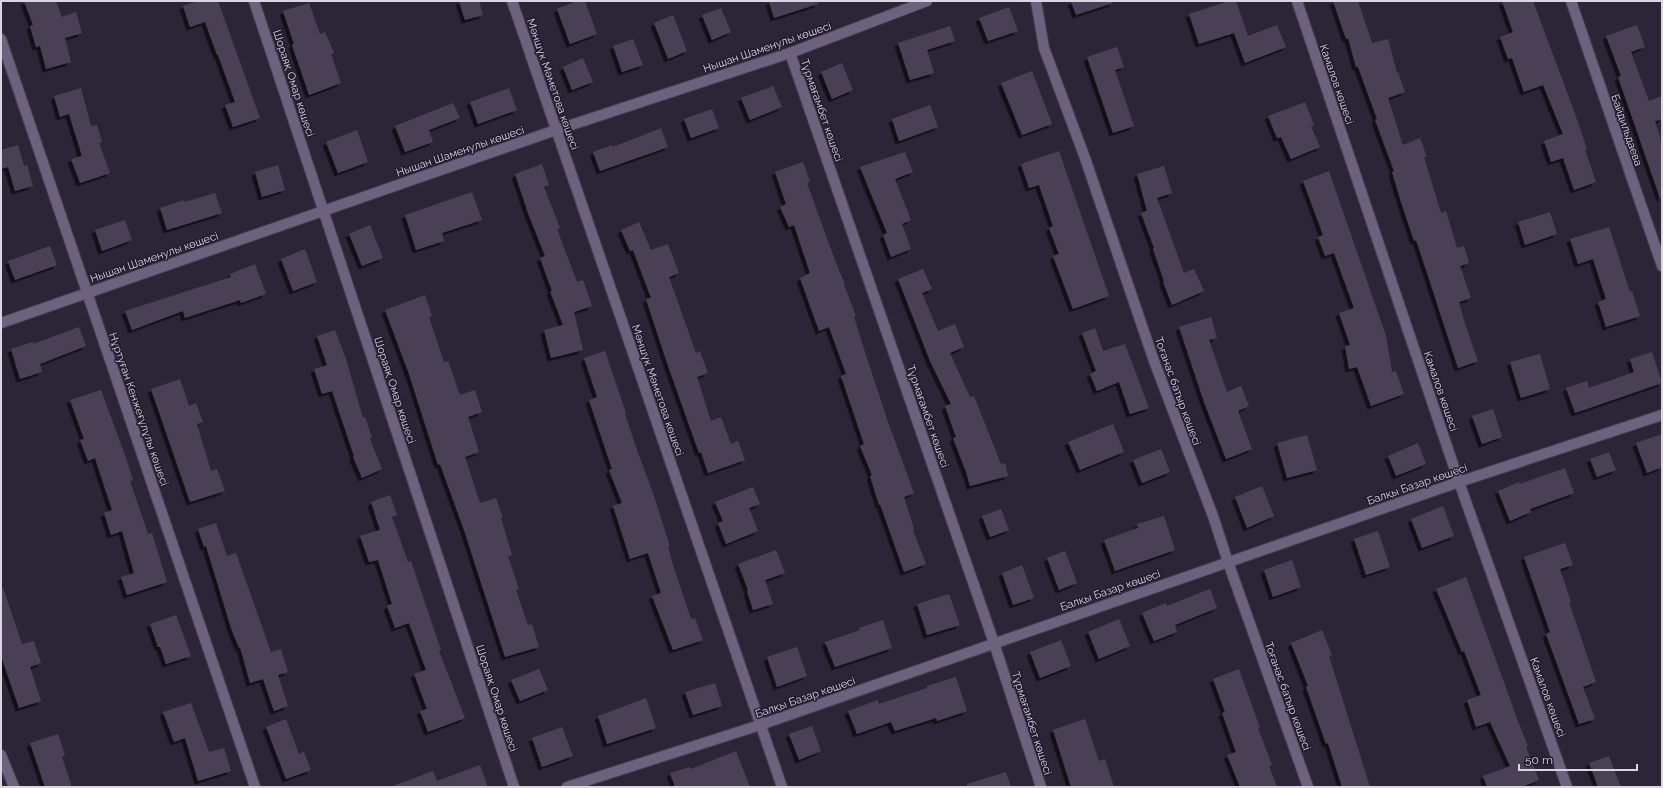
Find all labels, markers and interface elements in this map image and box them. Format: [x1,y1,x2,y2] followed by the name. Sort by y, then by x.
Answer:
[524,17,581,152] street label: Мәншүк Мәметова көшесі
[701,19,833,76] street label: Нышан Шаменулы көшесі
[270,28,317,138] street label: Шораяқ Омар көшесі
[1317,42,1356,126] street label: Камалов көшесі
[798,57,845,163] street label: Тұрмағамбет көшесі
[1608,93,1645,168] street label: Байдильдаева
[394,123,526,180] street label: Нышан Шаменулы көшесі
[88,229,220,286] street label: Нышан Шаменулы көшесі
[629,323,686,458] street label: Мәншүк Мәметова көшесі
[106,331,171,488] street label: Нұртуған Кенжеғұлұлы көшесі
[371,335,418,445] street label: Шораяқ Омар көшесі
[1152,335,1203,447] street label: Тоғанас батыр көшесі
[1421,349,1460,433] street label: Камалов көшесі
[904,363,951,469] street label: Тұрмағамбет көшесі
[1365,461,1469,508] street label: Балқы Базар көшесі
[1058,567,1162,614] street label: Балқы Базар көшесі
[1262,640,1313,752] street label: Тоғанас батыр көшесі
[473,643,520,753] street label: Шораяқ Омар көшесі
[1527,656,1568,739] street label: Камалов көшесі
[1009,670,1054,776] street label: Тұрмағамбет көшесі
[753,674,857,721] street label: Балқы Базар көшесі
[1519,746,1637,772] scale bar
[1525,753,1553,767] text: 50 m

